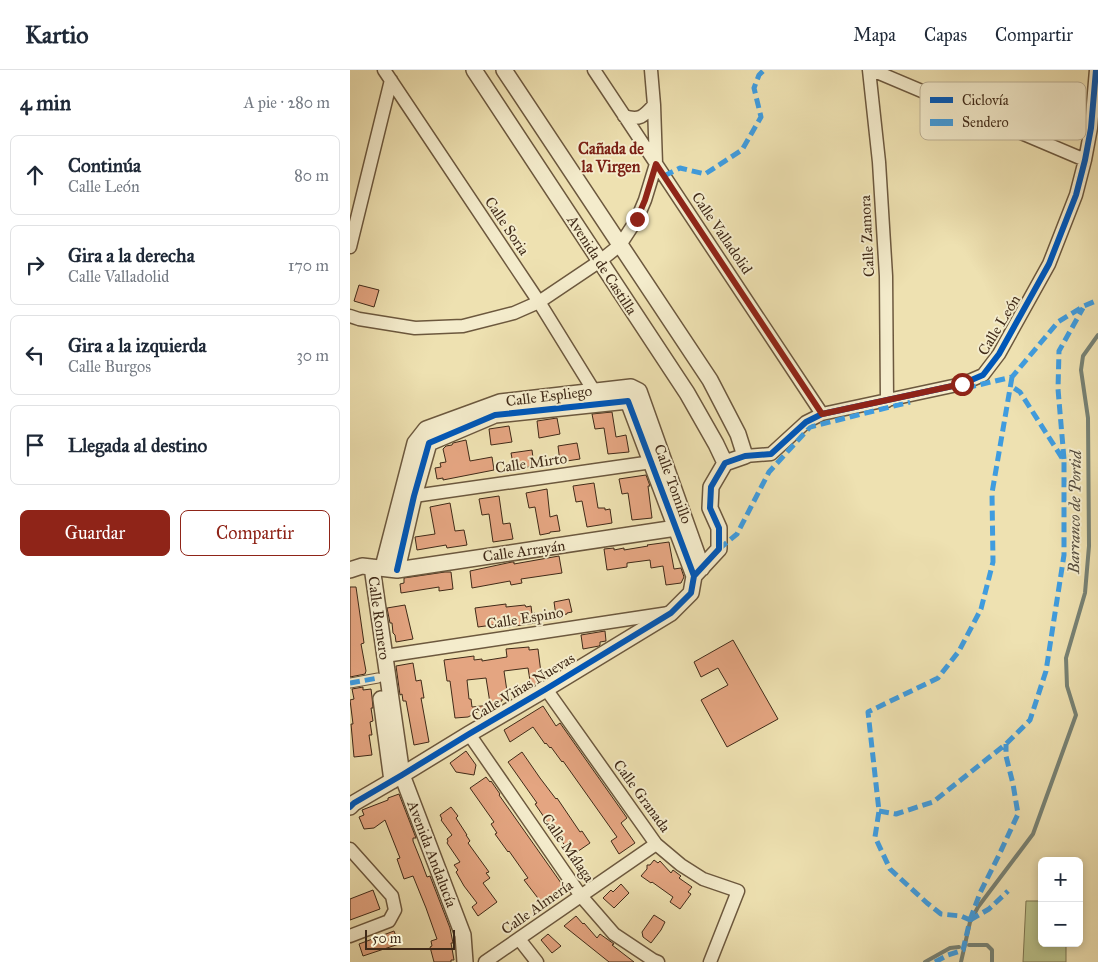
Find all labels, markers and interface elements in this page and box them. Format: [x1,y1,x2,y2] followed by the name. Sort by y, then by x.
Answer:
[25,20,88,50] text: Kartio
[853,24,896,46] text: Mapa
[924,24,967,46] text: Capas
[995,24,1073,46] text: Compartir
[920,82,1086,140] legend
[20,90,71,116] text: 4 min
[962,92,1009,109] text: Ciclovía
[244,93,330,112] text: A pie · 280 m
[962,114,1009,131] text: Sendero
[578,139,644,177] district label: Cañada de la Virgen
[68,154,141,177] text: Continúa
[21,161,49,189] icon: ahead
[294,166,329,185] text: 80 m
[68,177,140,196] text: Calle León
[688,189,756,278] street label: Calle Valladolid
[481,193,533,259] street label: Calle Soria
[856,194,878,277] street label: Calle Zamora
[626,208,649,231] route end
[563,211,641,319] street label: Avenida de Castilla
[68,244,195,267] text: Gira a la derecha
[21,251,49,279] icon: right
[288,256,329,275] text: 170 m
[68,267,169,286] text: Calle Valladolid
[974,292,1024,358] street label: Calle León
[68,334,207,357] text: Gira a la izquierda
[21,341,49,369] icon: left
[296,346,329,365] text: 30 m
[68,357,151,376] text: Calle Burgos
[951,373,974,396] route start
[505,382,593,410] street label: Calle Espliego
[21,431,49,459] icon: arrive
[68,434,207,457] text: Llegada al destino
[650,442,696,526] street label: Calle Tomillo
[1064,448,1085,575] water label: Barranco de Portid
[494,449,568,477] street label: Calle Mirto
[20,510,170,556] button: Guardar
[180,510,330,556] button: Compartir
[482,536,566,566] street label: Calle Arrayán
[364,575,394,661] street label: Calle Romero
[485,603,565,633] street label: Calle Espino
[468,649,578,725] street label: Calle Viñas Nuevas
[610,756,675,836] street label: Calle Granada
[403,797,461,911] street label: Avenida Andalucía
[538,810,599,886] street label: Calle Málaga
[1038,857,1083,947] map controls
[1038,857,1083,902] button: +
[498,875,577,938] street label: Calle Almería
[1038,902,1083,947] button: −
[365,927,455,950] scale bar
[372,930,401,947] text: 50 m

